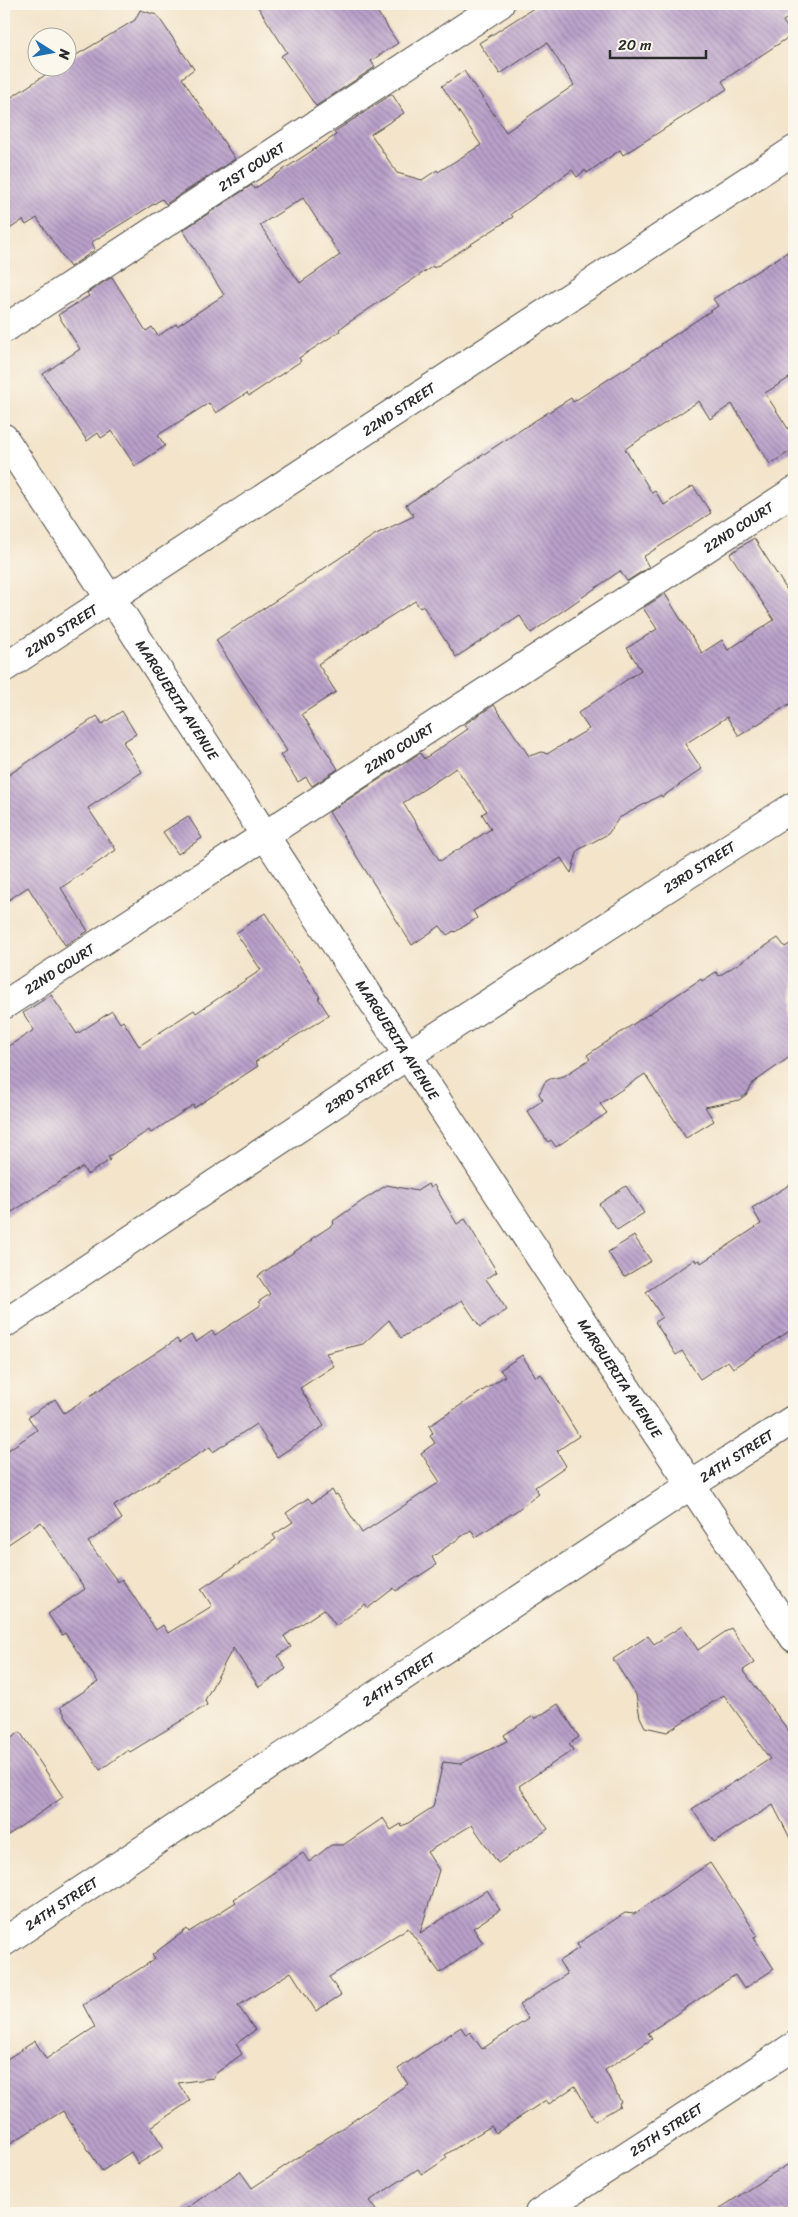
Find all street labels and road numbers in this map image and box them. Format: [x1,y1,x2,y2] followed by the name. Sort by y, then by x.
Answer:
[213,135,292,199] street label: 21ST COURT
[357,376,442,443] street label: 22ND STREET
[698,494,780,560] street label: 22ND COURT
[19,597,104,665] street label: 22ND STREET
[129,635,226,766] street label: MARGUERITA AVENUE
[359,715,441,781] street label: 22ND COURT
[658,834,742,900] street label: 23RD STREET
[19,936,101,1002] street label: 22ND COURT
[349,975,446,1106] street label: MARGUERITA AVENUE
[319,1053,403,1120] street label: 23RD STREET
[571,1314,669,1444] street label: MARGUERITA AVENUE
[694,1422,780,1490] street label: 24TH STREET
[357,1646,442,1714] street label: 24TH STREET
[20,1870,105,1938] street label: 24TH STREET
[624,2096,709,2164] street label: 25TH STREET

